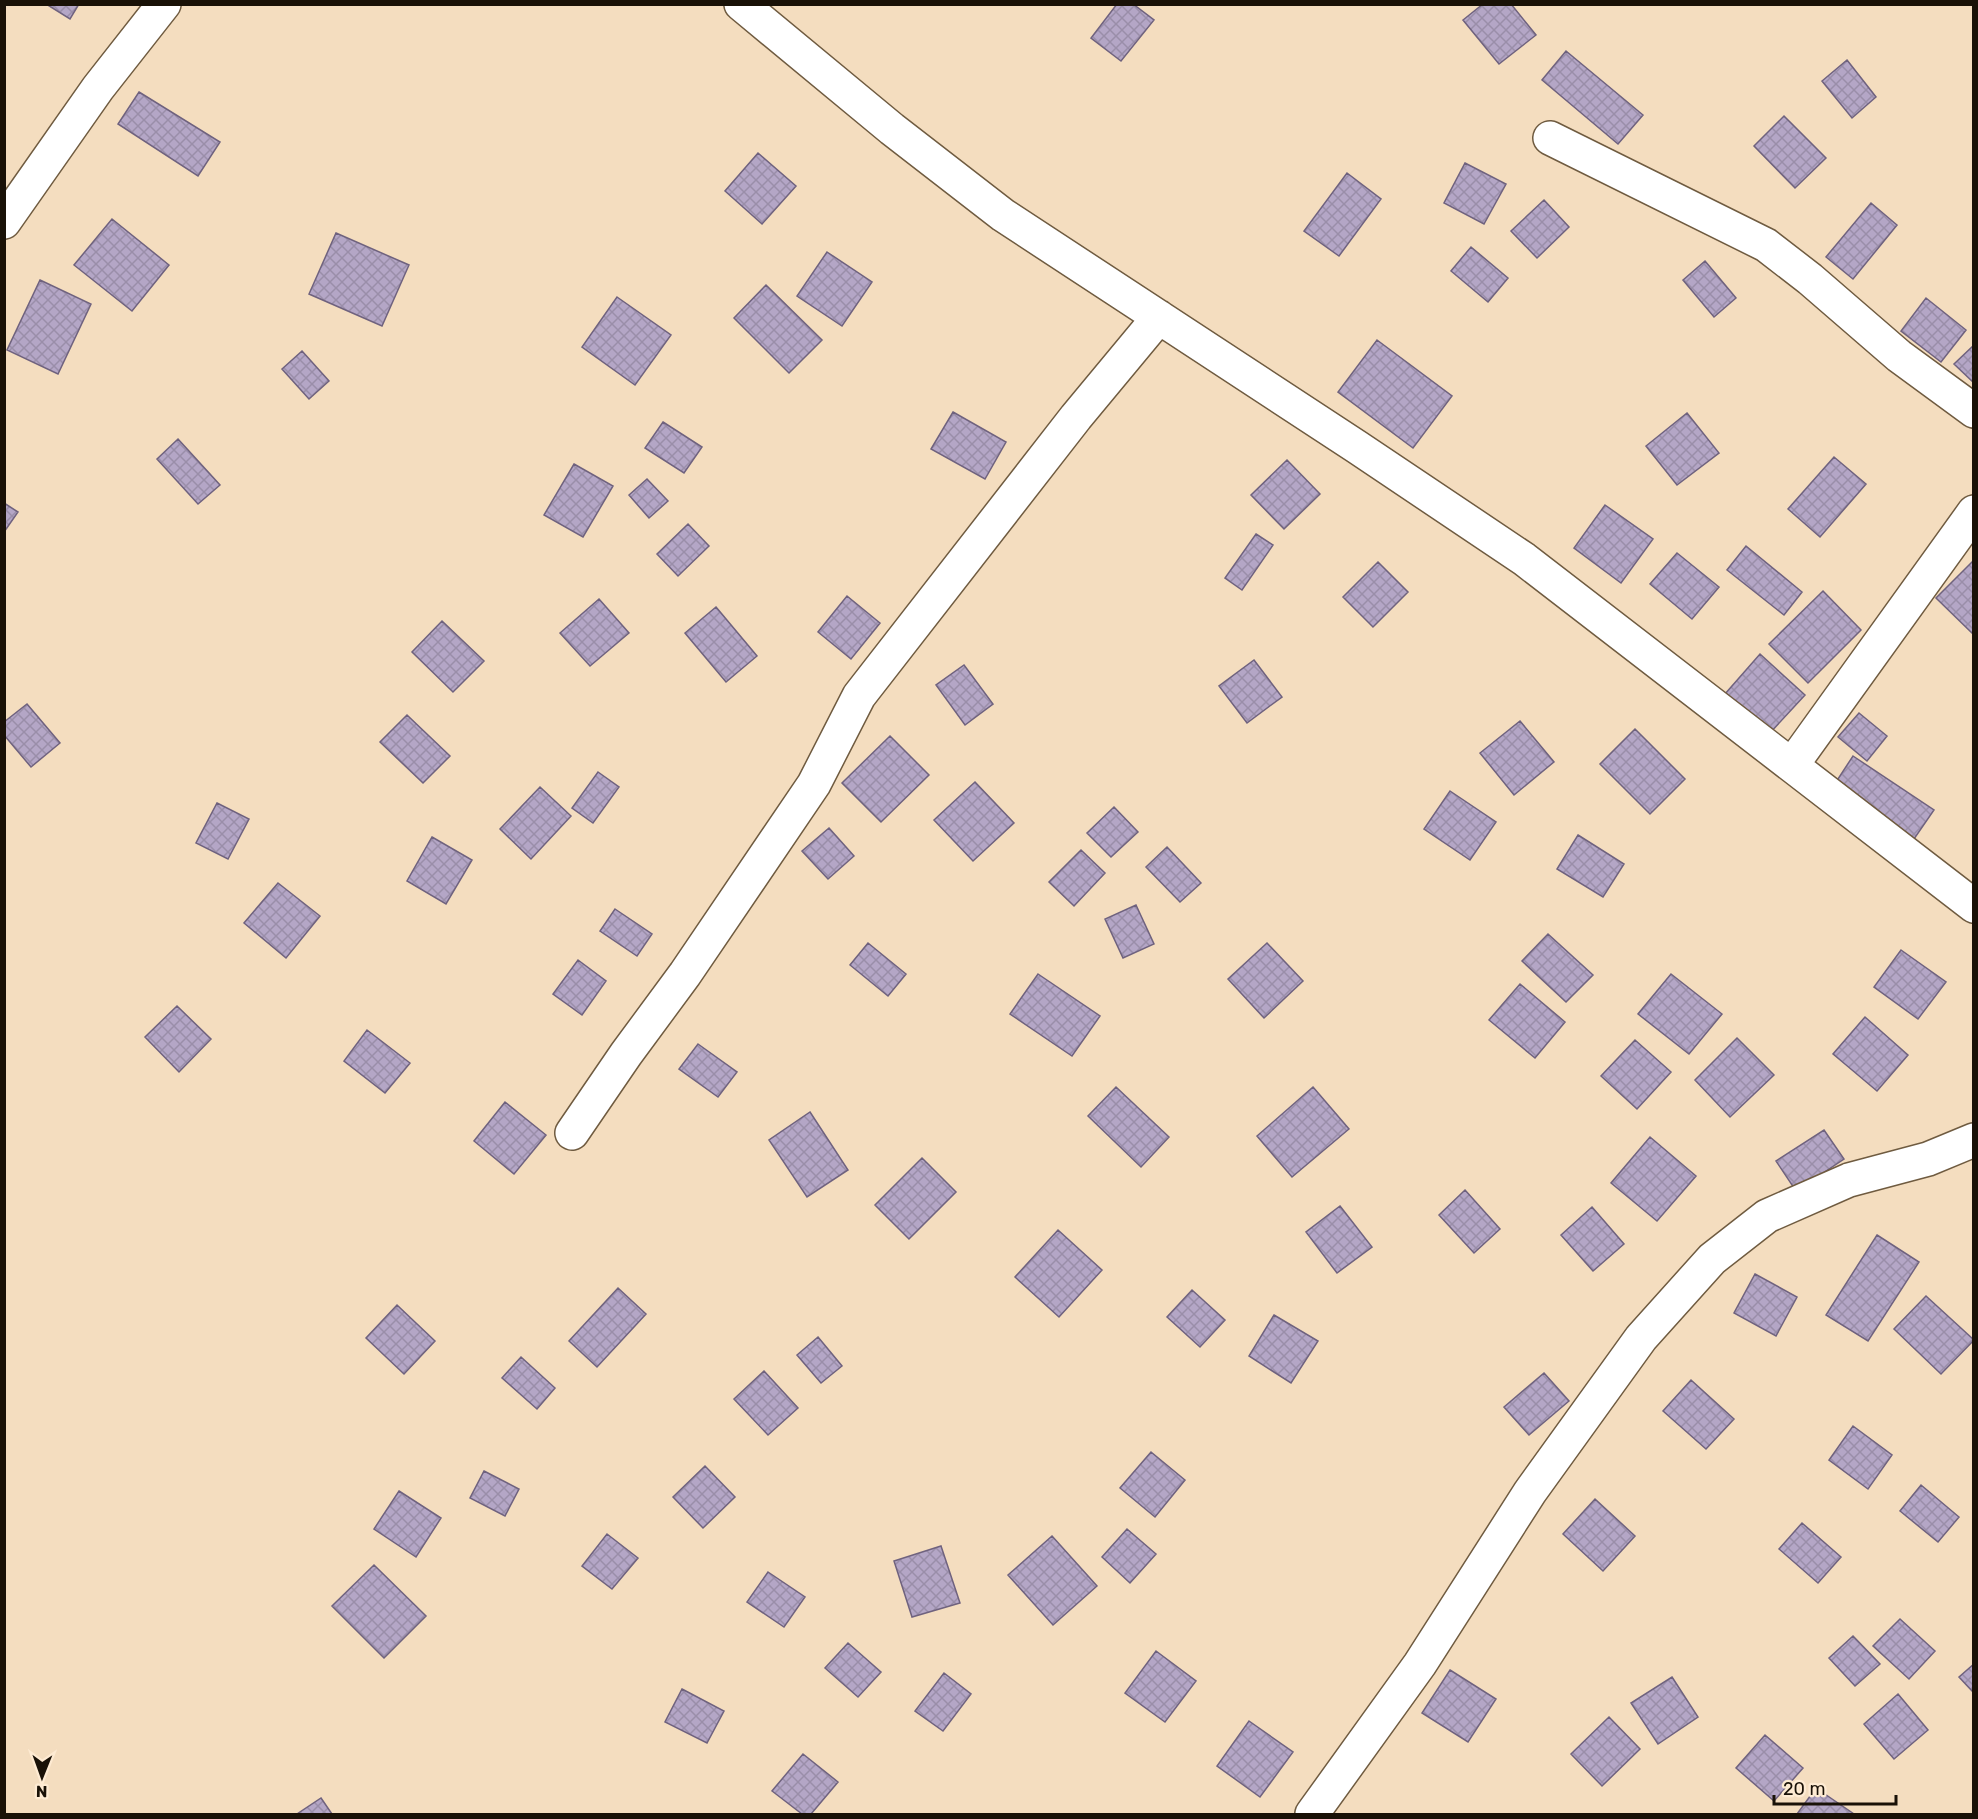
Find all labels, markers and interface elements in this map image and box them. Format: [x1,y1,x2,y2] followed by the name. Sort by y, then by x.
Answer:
[12,1747,72,1807] north arrow
[1774,1768,1896,1806] scale bar
[1783,1778,1825,1800] text: 20 m
[36,1782,48,1801] text: N

